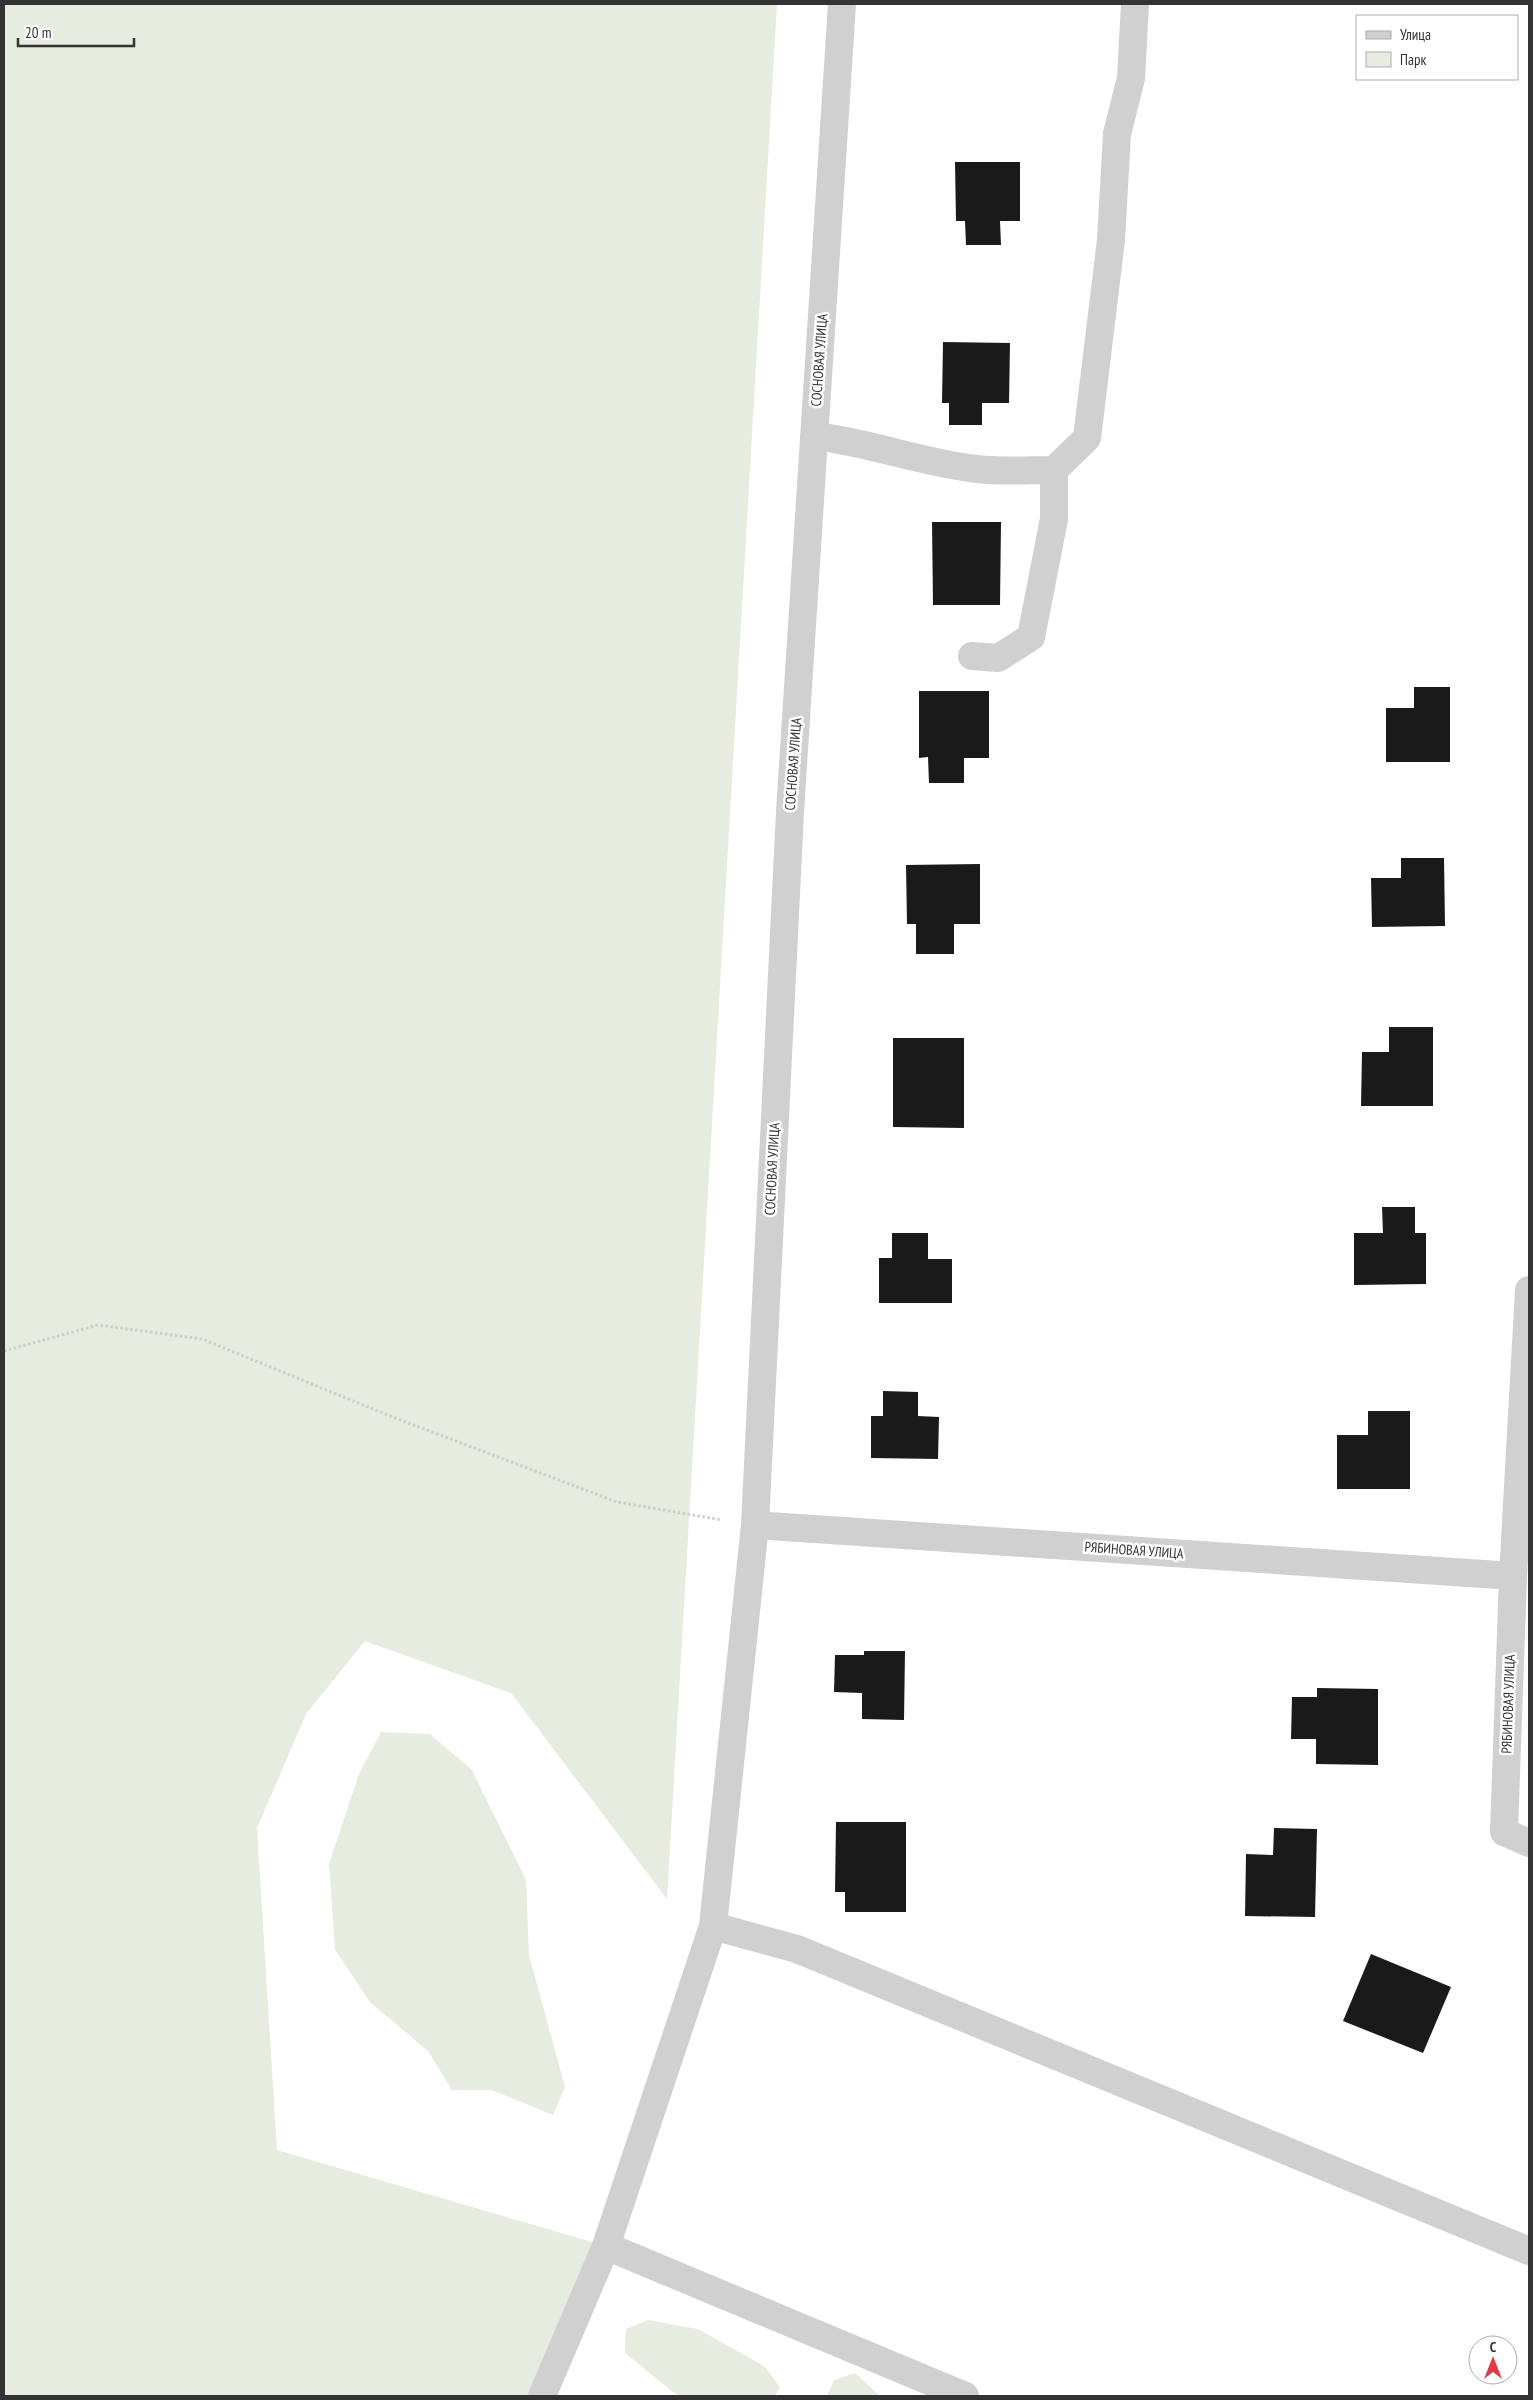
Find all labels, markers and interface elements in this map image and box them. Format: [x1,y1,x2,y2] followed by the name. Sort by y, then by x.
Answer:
[18,15,134,47] scale bar
[1356,15,1518,80] legend
[25,23,51,42] text: 20 m
[1400,25,1431,44] text: Улица
[1400,50,1426,69] text: Парк
[807,313,831,407] street label: СОСНОВАЯ УЛИЦА
[781,717,805,811] street label: СОСНОВАЯ УЛИЦА
[761,1122,783,1216] street label: СОСНОВАЯ УЛИЦА
[1084,1538,1185,1562] street label: РЯБИНОВАЯ УЛИЦА
[1497,1654,1519,1754] street label: РЯБИНОВАЯ УЛИЦА
[1468,2335,1518,2385] north arrow
[1490,2338,1497,2356] text: С

